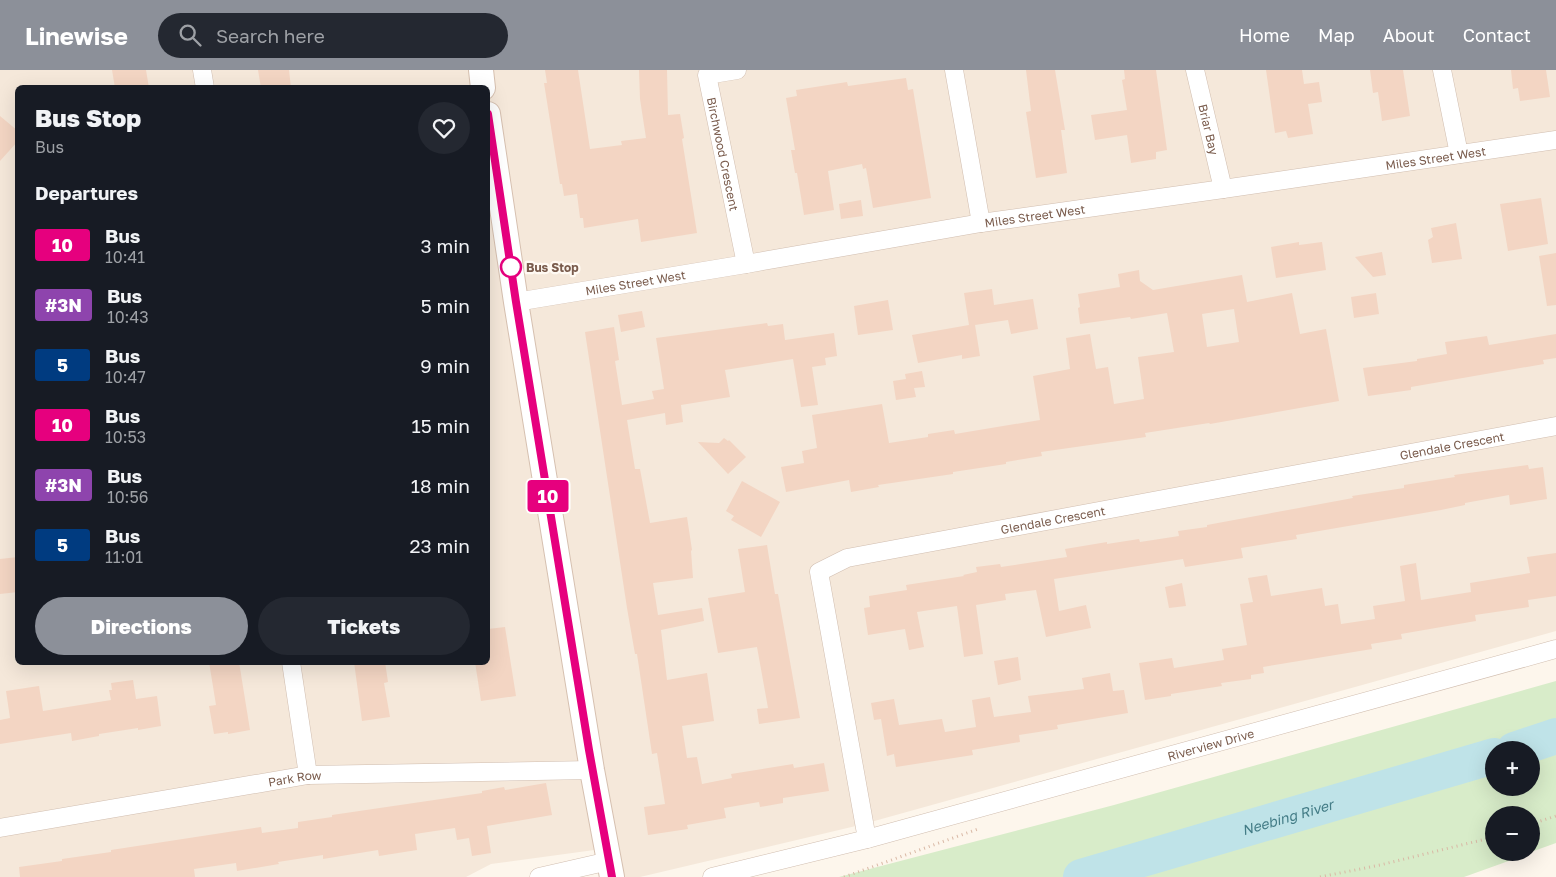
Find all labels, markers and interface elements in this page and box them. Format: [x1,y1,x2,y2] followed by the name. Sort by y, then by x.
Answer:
[158,13,508,58] search box
[25,21,128,50] text: Linewise
[176,21,204,49] icon: search
[216,24,325,47] text: Search here
[1239,24,1290,46] text: Home
[1318,24,1355,46] text: Map
[1383,24,1435,46] text: About
[1463,24,1531,46] text: Contact
[704,96,742,212] street label: Birchwood Crescent
[418,102,470,154] button: heart
[1196,102,1222,157] street label: Briar Bay
[35,103,141,132] text: Bus Stop
[35,137,64,157] text: Bus
[1384,143,1487,173] street label: Miles Street West
[35,181,138,204] text: Departures
[984,201,1086,230] street label: Miles Street West
[105,224,140,247] text: Bus
[52,234,73,256] text: 10
[421,234,470,257] text: 3 min
[105,247,145,267] text: 10:41
[500,256,522,278] marker: Bus Stop
[526,260,579,275] place label: Bus Stop
[584,267,687,298] street label: Miles Street West
[107,284,142,307] text: Bus
[45,294,82,316] text: #3N
[421,294,470,317] text: 5 min
[107,307,149,327] text: 10:43
[105,344,140,367] text: Bus
[57,354,68,376] text: 5
[420,354,470,377] text: 9 min
[105,367,146,387] text: 10:47
[105,404,140,427] text: Bus
[52,414,73,436] text: 10
[411,414,470,437] text: 15 min
[105,427,146,447] text: 10:53
[1398,428,1506,462] street label: Glendale Crescent
[107,464,142,487] text: Bus
[45,474,82,496] text: #3N
[411,474,470,497] text: 18 min
[526,480,570,512] line badge: 10
[538,485,558,507] text: 10
[107,487,148,507] text: 10:56
[999,503,1107,537] street label: Glendale Crescent
[105,524,140,547] text: Bus
[57,534,68,556] text: 5
[410,534,470,557] text: 23 min
[105,547,143,567] text: 11:01
[35,597,248,655] button: Directions
[258,597,470,655] button: Tickets
[1166,725,1256,763] street label: Riverview Drive
[1485,741,1540,861] map controls
[1485,741,1540,796] button: +
[267,767,322,789] street label: Park Row
[1240,794,1337,838] water label: Neebing River
[1485,806,1540,861] button: −

